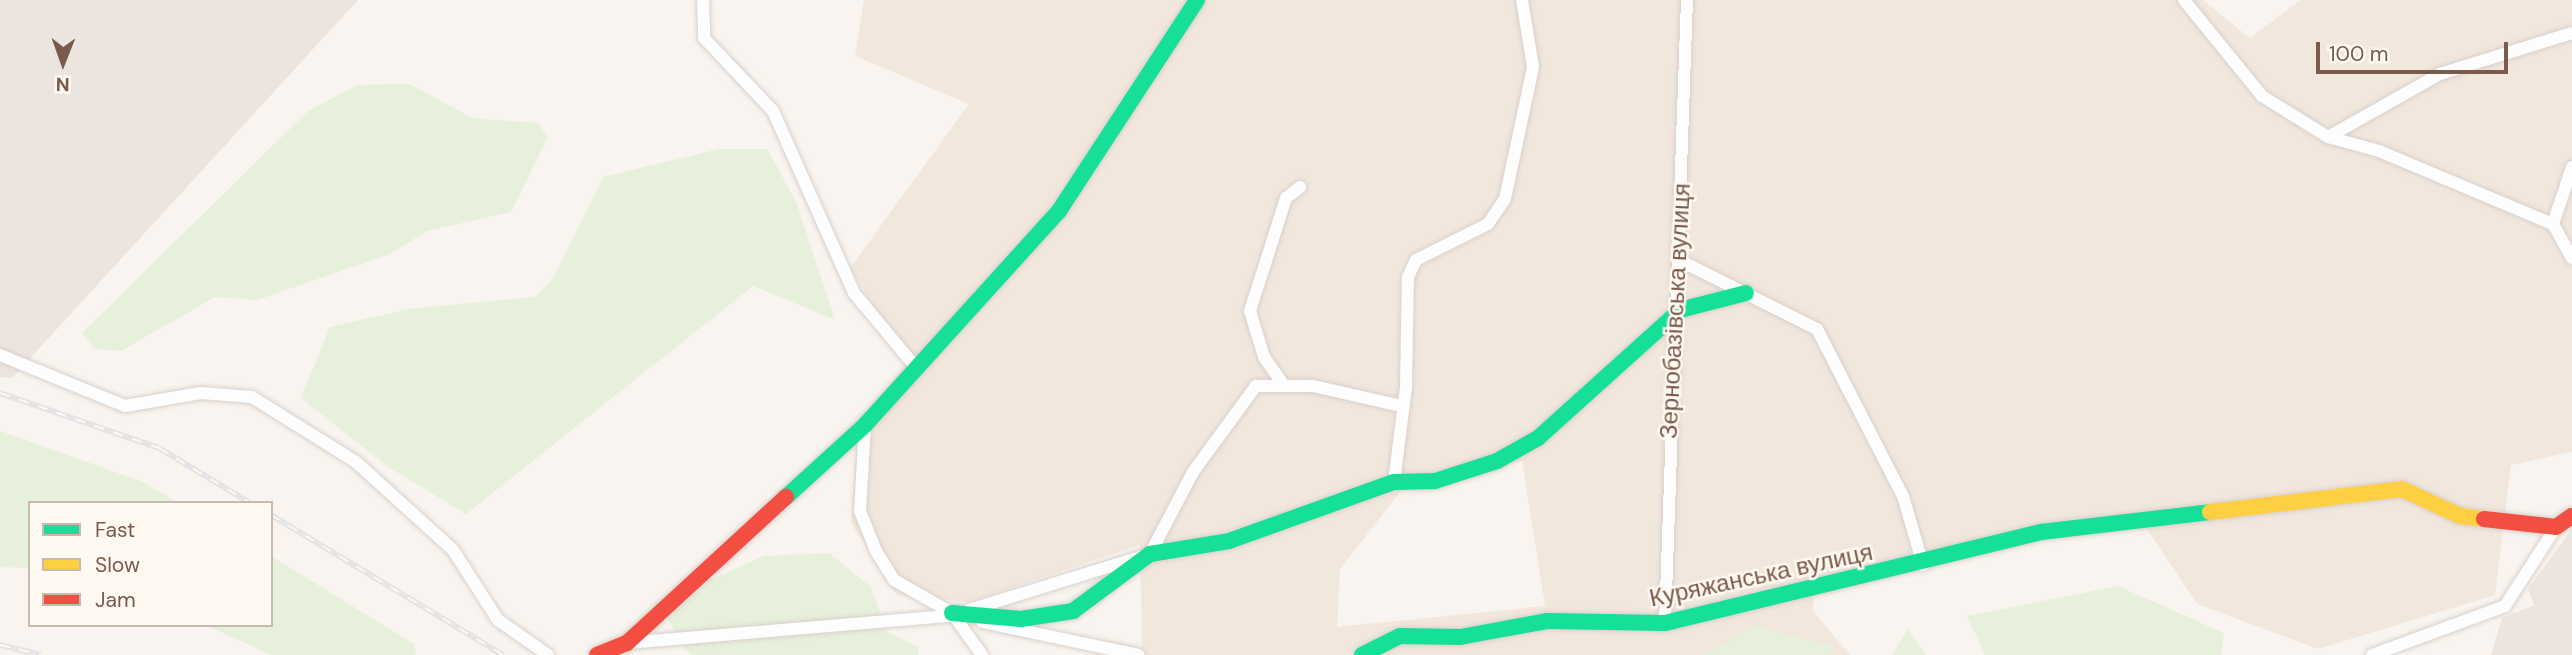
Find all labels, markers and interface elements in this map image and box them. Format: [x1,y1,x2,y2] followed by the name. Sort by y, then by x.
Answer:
[28,28,98,98] north arrow
[2320,28,2512,72] scale bar
[2329,40,2389,68] text: 100 m
[55,72,70,97] text: N
[1654,182,1696,440] street label: Зернобазівська вулиця
[28,501,273,627] legend
[95,516,135,544] text: Fast
[1647,537,1875,613] street label: Куряжанська вулиця
[95,551,140,579] text: Slow
[95,586,136,614] text: Jam

